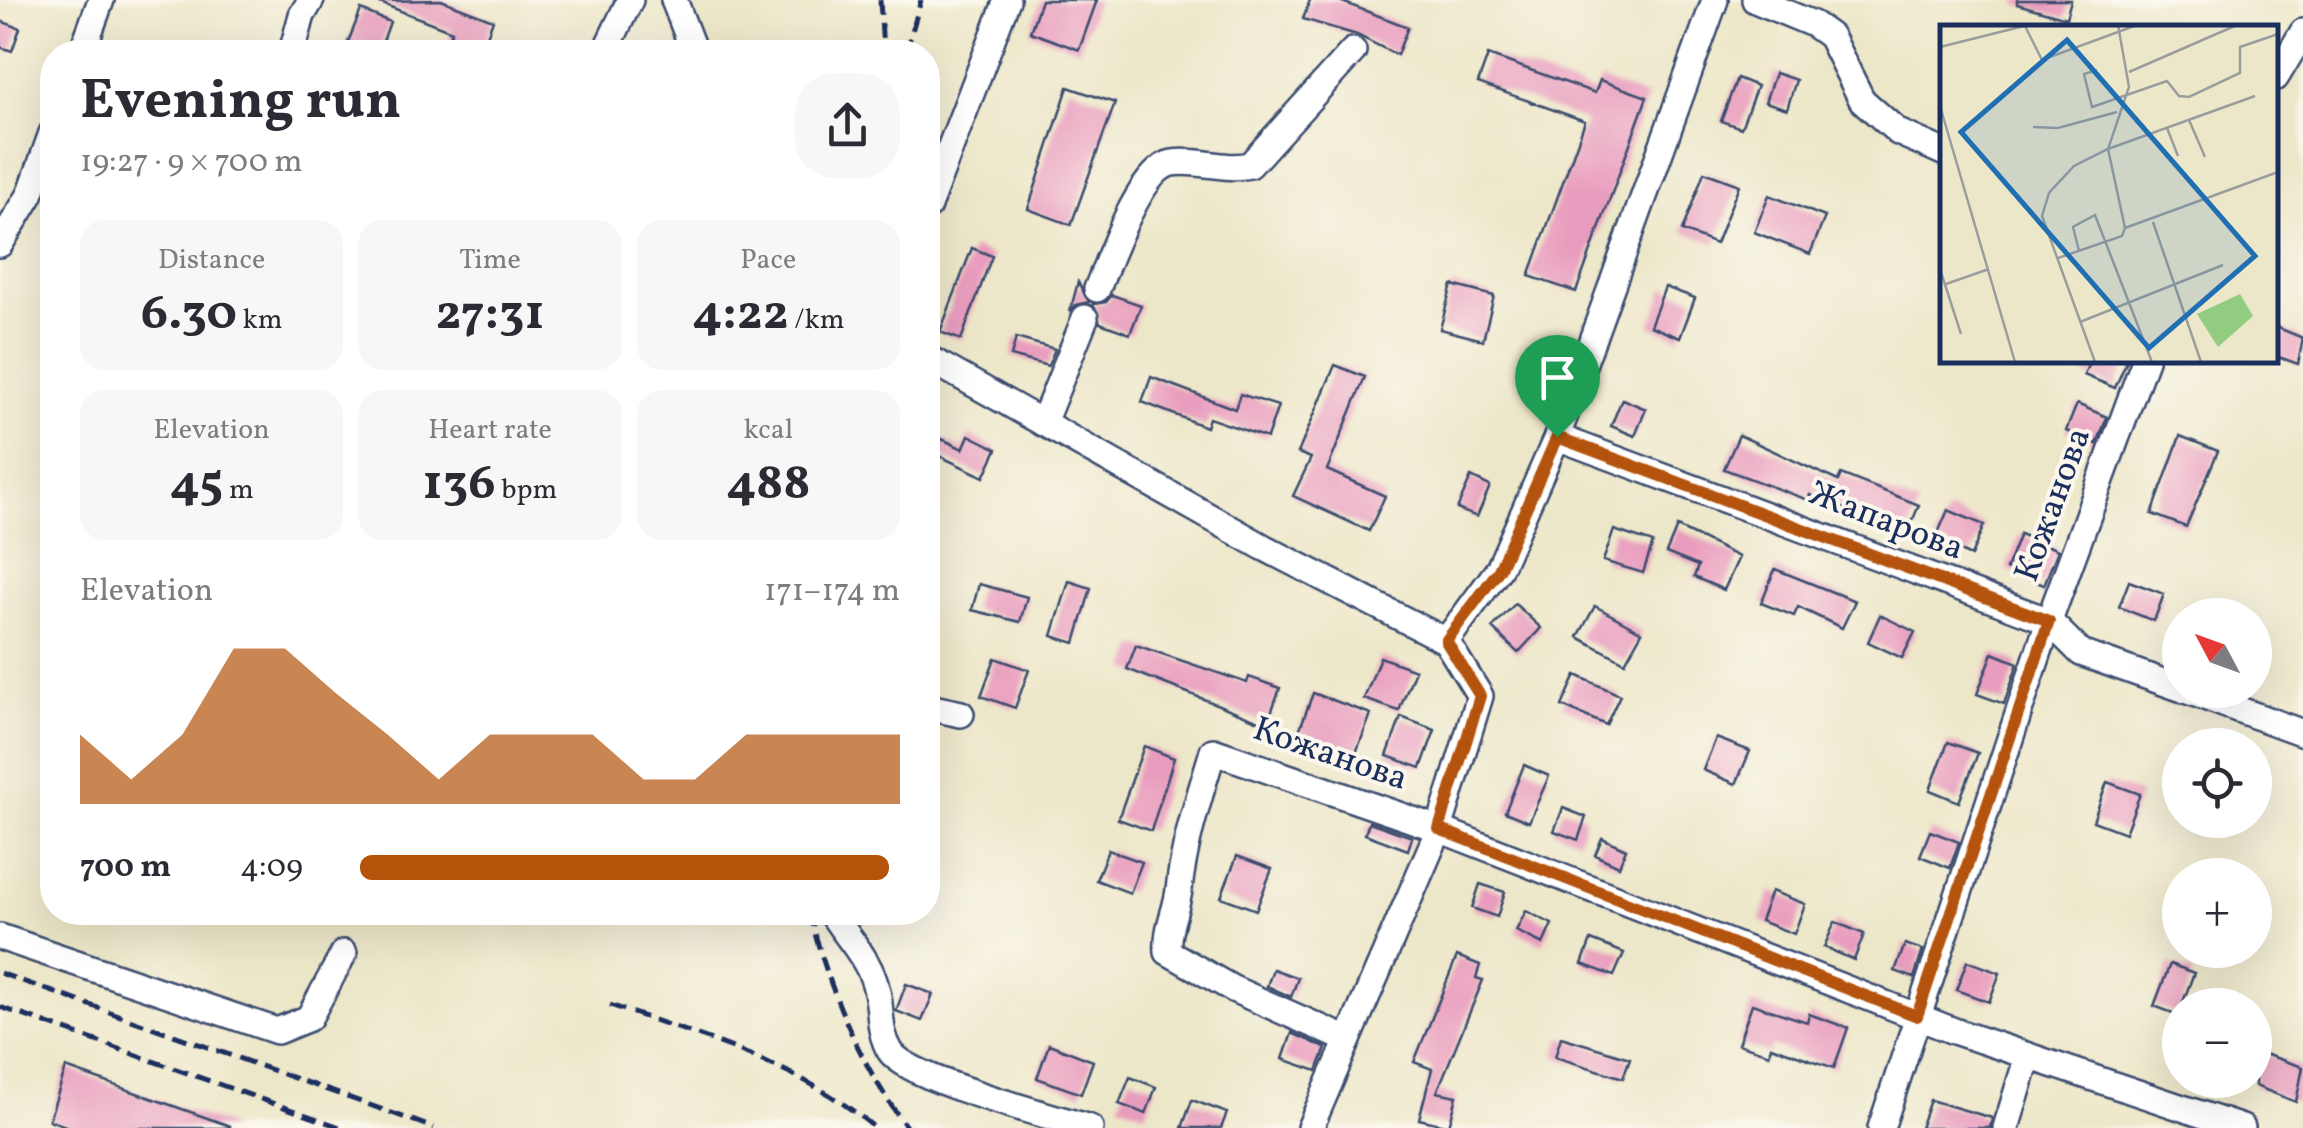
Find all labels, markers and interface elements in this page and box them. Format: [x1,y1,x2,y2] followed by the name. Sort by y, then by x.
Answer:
[1940,25,2278,362] inset map
[80,65,401,141] text: Evening run
[795,73,900,178] button: share
[80,141,303,185] text: 19:27 · 9 × 700 m
[158,241,265,280] text: Distance
[459,241,521,280] text: Time
[740,241,796,280] text: Pace
[141,280,237,350] text: 6.30
[435,280,545,350] text: 27:31
[692,280,789,350] text: 4:22
[237,301,283,340] text: km
[789,301,845,340] text: /km
[1515,335,1600,438] pin
[1530,350,1585,405] icon: arrive
[153,411,270,450] text: Elevation
[428,411,552,450] text: Heart rate
[743,411,793,450] text: kcal
[2004,421,2104,589] street label: Кожанова
[170,450,223,520] text: 45
[423,450,496,520] text: 136
[726,450,810,520] text: 488
[223,471,254,510] text: m
[496,471,557,510] text: bpm
[1802,471,1970,573] street label: Жапарова
[80,570,213,614] text: Elevation
[764,570,900,614] text: 171–174 m
[2162,598,2272,708] north arrow
[2162,598,2272,1098] map controls
[1246,706,1414,804] street label: Кожанова
[2162,728,2272,838] button: locate
[80,846,171,890] text: 700 m
[240,846,303,890] text: 4:09
[2162,858,2272,968] button: +
[2162,988,2272,1098] button: −

